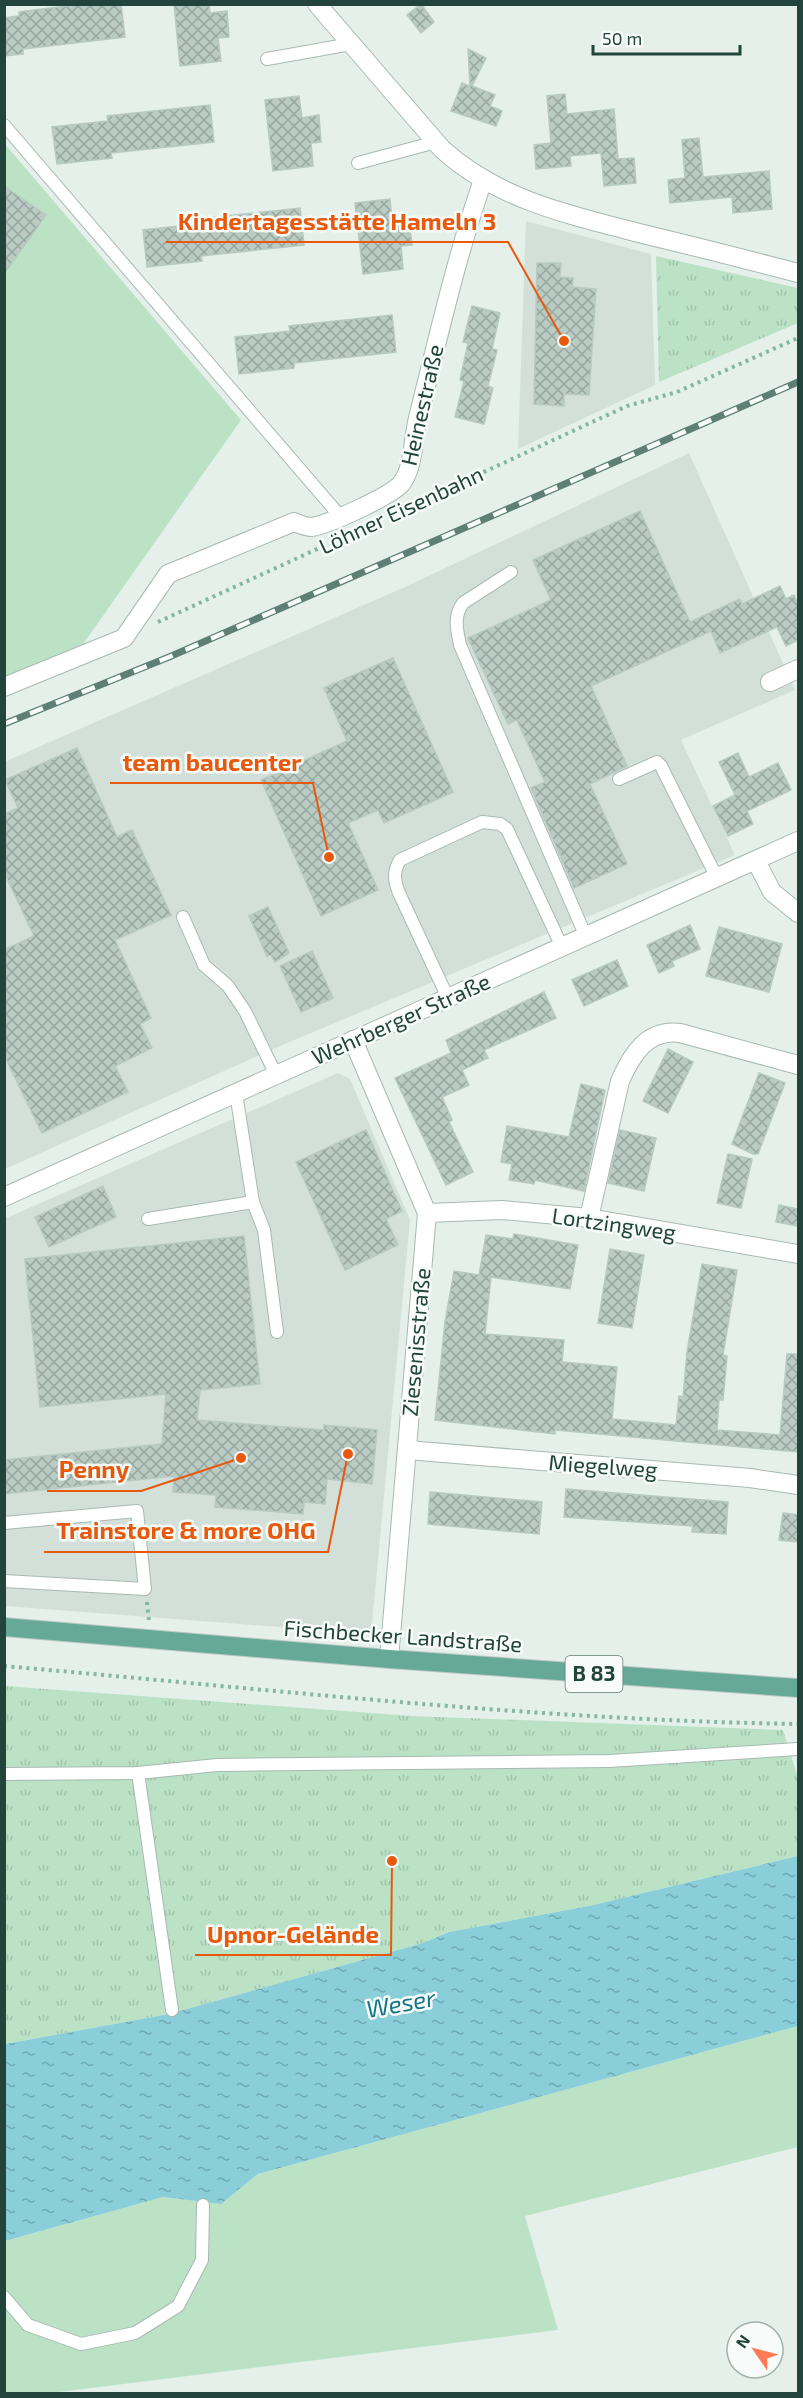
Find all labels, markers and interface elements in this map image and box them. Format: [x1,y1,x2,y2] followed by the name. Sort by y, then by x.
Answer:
[593,18,740,56] scale bar
[602,27,642,49] text: 50 m
[166,200,508,242] callout: Kindertagesstätte Hameln 3
[178,206,496,235] text: Kindertagesstätte Hameln 3
[394,342,448,468] street label: Heinestraße
[314,460,487,559] street label: Löhner Eisenbahn
[110,741,313,783] callout: team baucenter
[122,747,302,776] text: team baucenter
[307,967,494,1069] street label: Wehrberger Straße
[551,1201,678,1245] street label: Lortzingweg
[396,1266,434,1417] street label: Ziesenisstraße
[548,1448,658,1482] street label: Miegelweg
[47,1449,141,1491] callout: Penny
[59,1454,130,1483] text: Penny
[44,1510,328,1552] callout: Trainstore & more OHG
[56,1515,316,1544] text: Trainstore & more OHG
[283,1614,523,1656] street label: Fischbecker Landstraße
[566,1656,622,1692] road number: B 83
[195,1913,391,1955] callout: Upnor-Gelände
[207,1919,379,1948] text: Upnor-Gelände
[364,1982,438,2023] water label: Weser
[725,2320,785,2380] north arrow
[731,2331,753,2351] text: N

